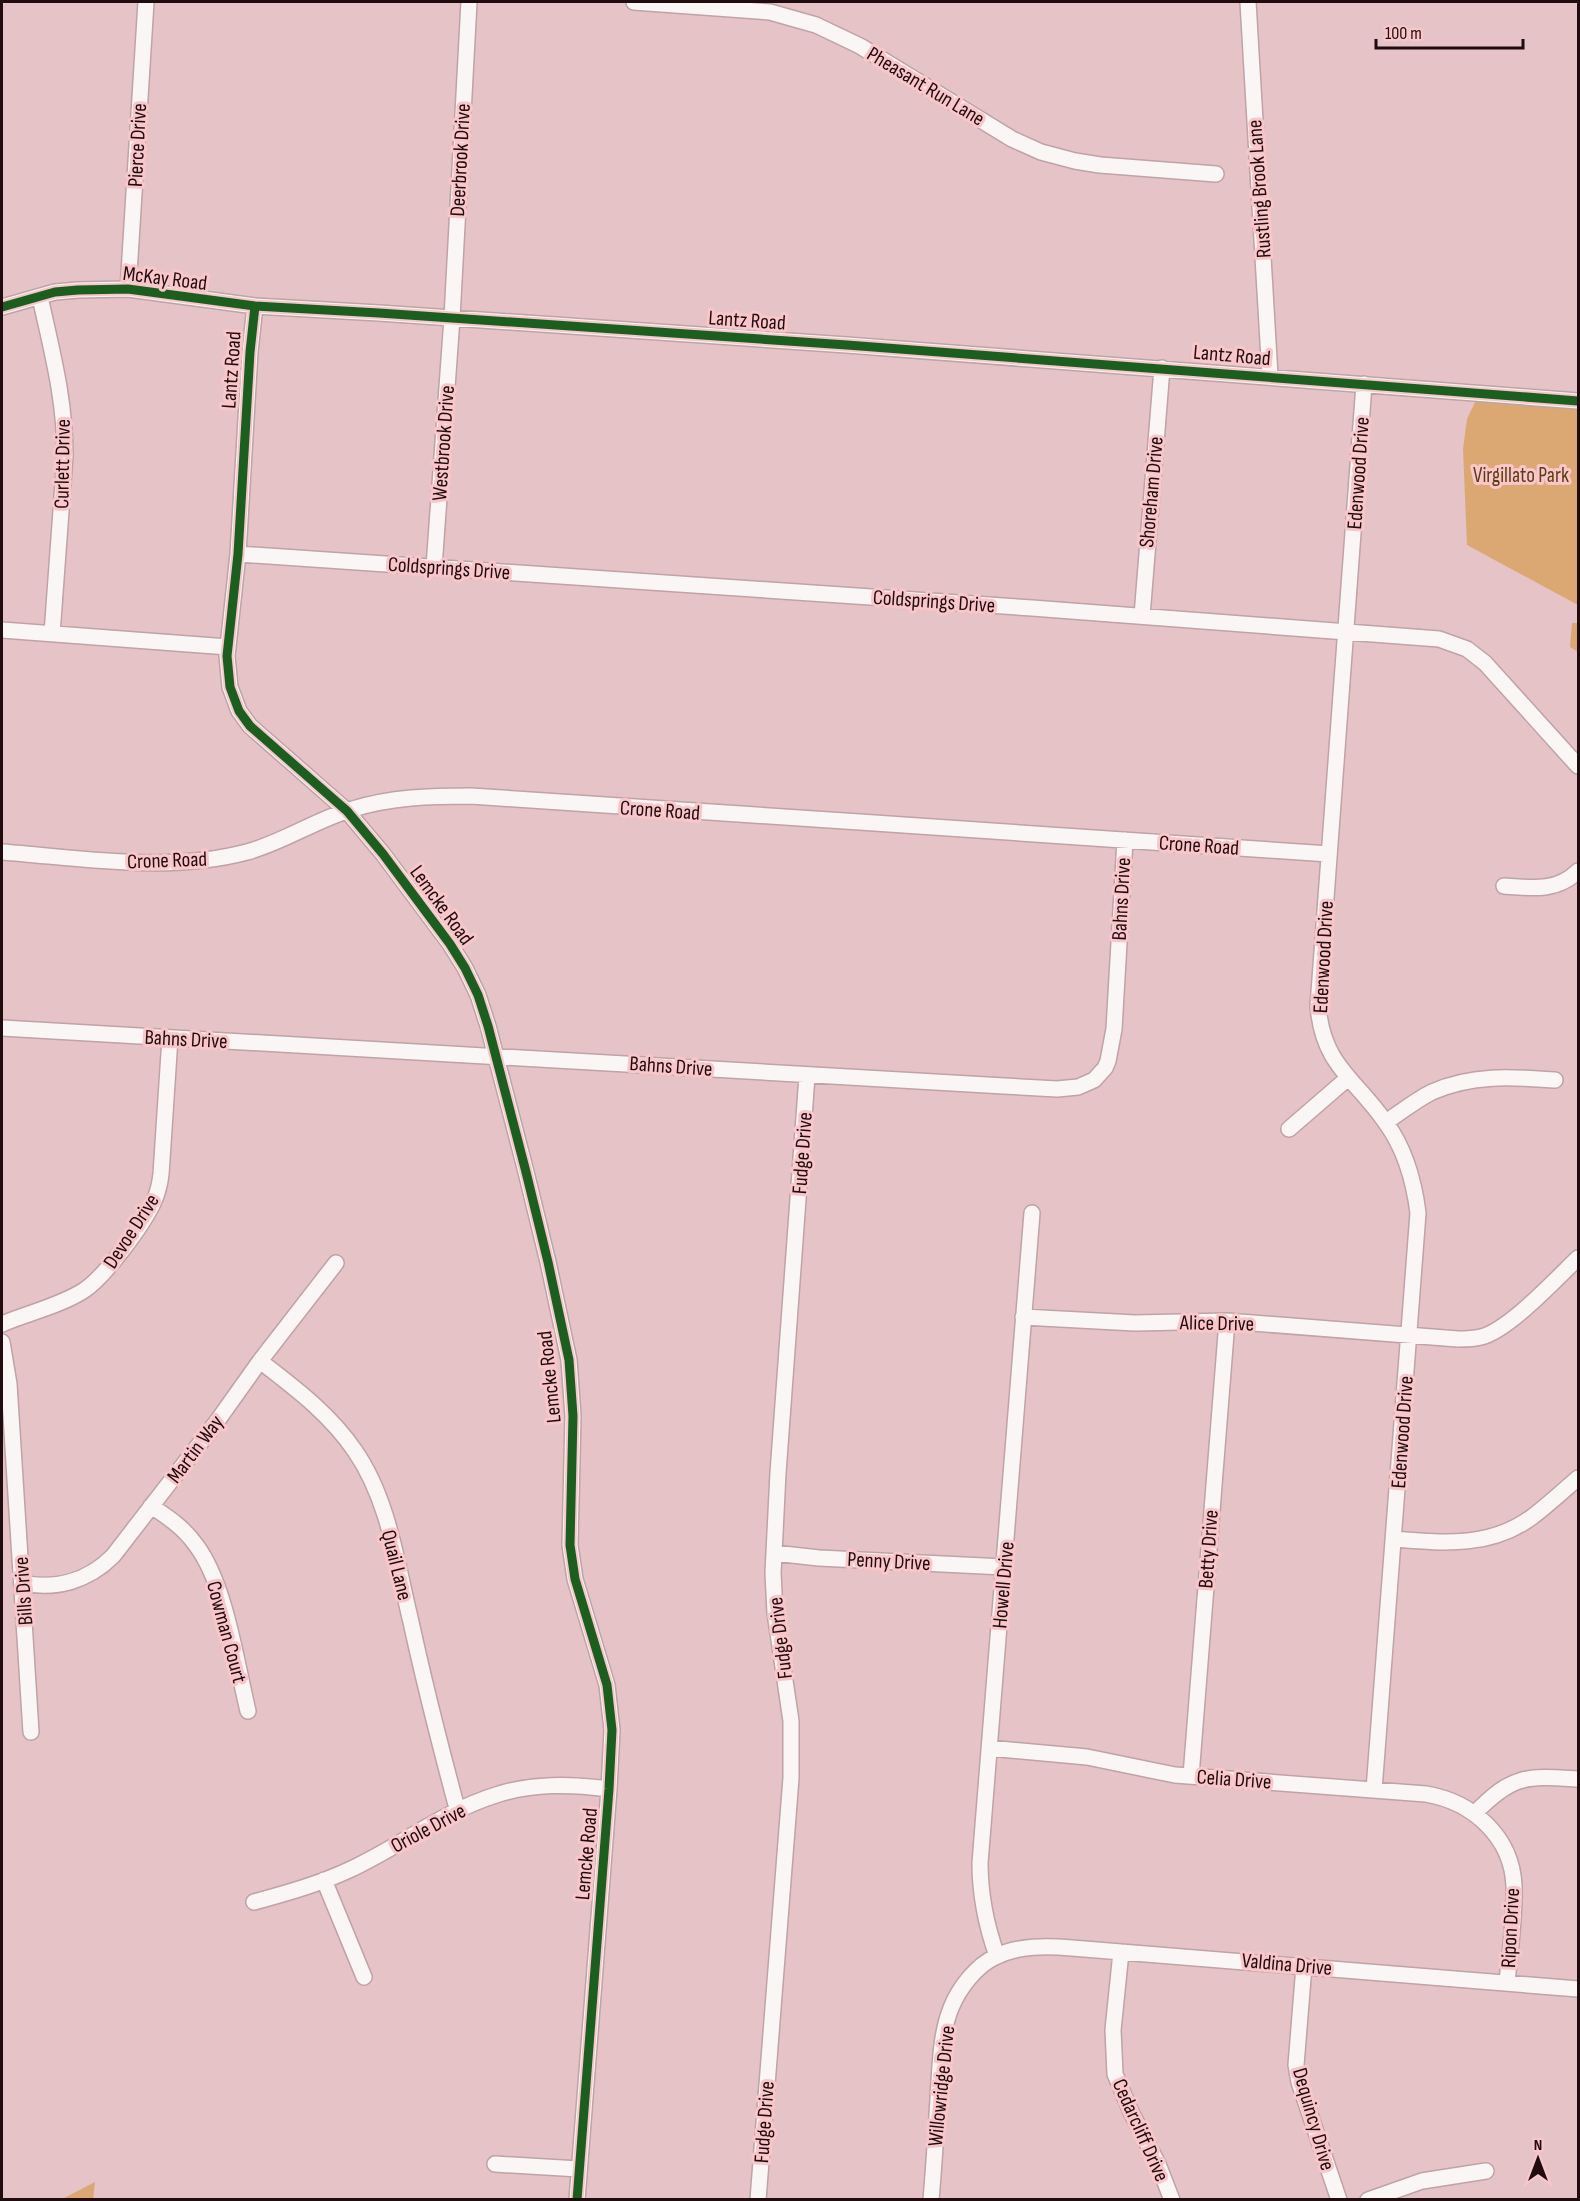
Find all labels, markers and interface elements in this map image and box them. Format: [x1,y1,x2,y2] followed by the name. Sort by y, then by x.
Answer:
[1376,12,1523,50] scale bar
[1385,23,1422,44] text: 100 m
[862,41,989,131] street label: Pheasant Run Lane
[123,103,152,187] street label: Pierce Drive
[445,103,476,217] street label: Deerbrook Drive
[1242,119,1277,259] street label: Rustling Brook Lane
[121,261,208,296] street label: McKay Road
[707,305,786,336] street label: Lantz Road
[216,331,247,410] street label: Lantz Road
[1192,340,1272,371] street label: Lantz Road
[427,385,460,502] street label: Westbrook Drive
[1342,416,1375,530] street label: Edenwood Drive
[49,419,76,509] street label: Curlett Drive
[1134,435,1169,549] street label: Shoreham Drive
[1473,463,1569,488] park label: Virgillato Park
[387,552,511,585] street label: Coldsprings Drive
[872,585,996,618] street label: Coldsprings Drive
[619,795,701,826] street label: Crone Road
[1158,830,1240,861] street label: Crone Road
[126,847,208,874] street label: Crone Road
[1107,857,1136,941] street label: Bahns Drive
[404,861,479,950] street label: Lemcke Road
[1308,900,1339,1014] street label: Edenwood Drive
[144,1025,228,1054] street label: Bahns Drive
[629,1051,713,1082] street label: Bahns Drive
[787,1111,818,1195] street label: Fudge Drive
[98,1189,165,1273] street label: Devoe Drive
[1179,1310,1254,1337] street label: Alice Drive
[532,1330,567,1424] street label: Lemcke Road
[1386,1375,1419,1489] street label: Edenwood Drive
[162,1410,229,1488] street label: Martin Way
[1193,1509,1224,1589] street label: Betty Drive
[376,1527,417,1603] street label: Quail Lane
[987,1540,1020,1630] street label: Howell Drive
[847,1547,931,1576] street label: Penny Drive
[9,1556,38,1626] street label: Bills Drive
[201,1578,252,1686] street label: Cowman Court
[763,1596,798,1680] street label: Fudge Drive
[1196,1764,1272,1795] street label: Celia Drive
[386,1798,470,1859] street label: Oriole Drive
[570,1807,603,1901] street label: Lemcke Road
[1496,1887,1525,1969] street label: Ripon Drive
[1241,1948,1333,1981] street label: Valdina Drive
[923,2024,960,2148] street label: Willowridge Drive
[1287,2065,1340,2173] street label: Dequincy Drive
[1107,2075,1174,2185] street label: Cedarcliff Drive
[749,2080,780,2164] street label: Fudge Drive
[1508,2129,1568,2189] north arrow
[1534,2136,1542,2155] text: N

